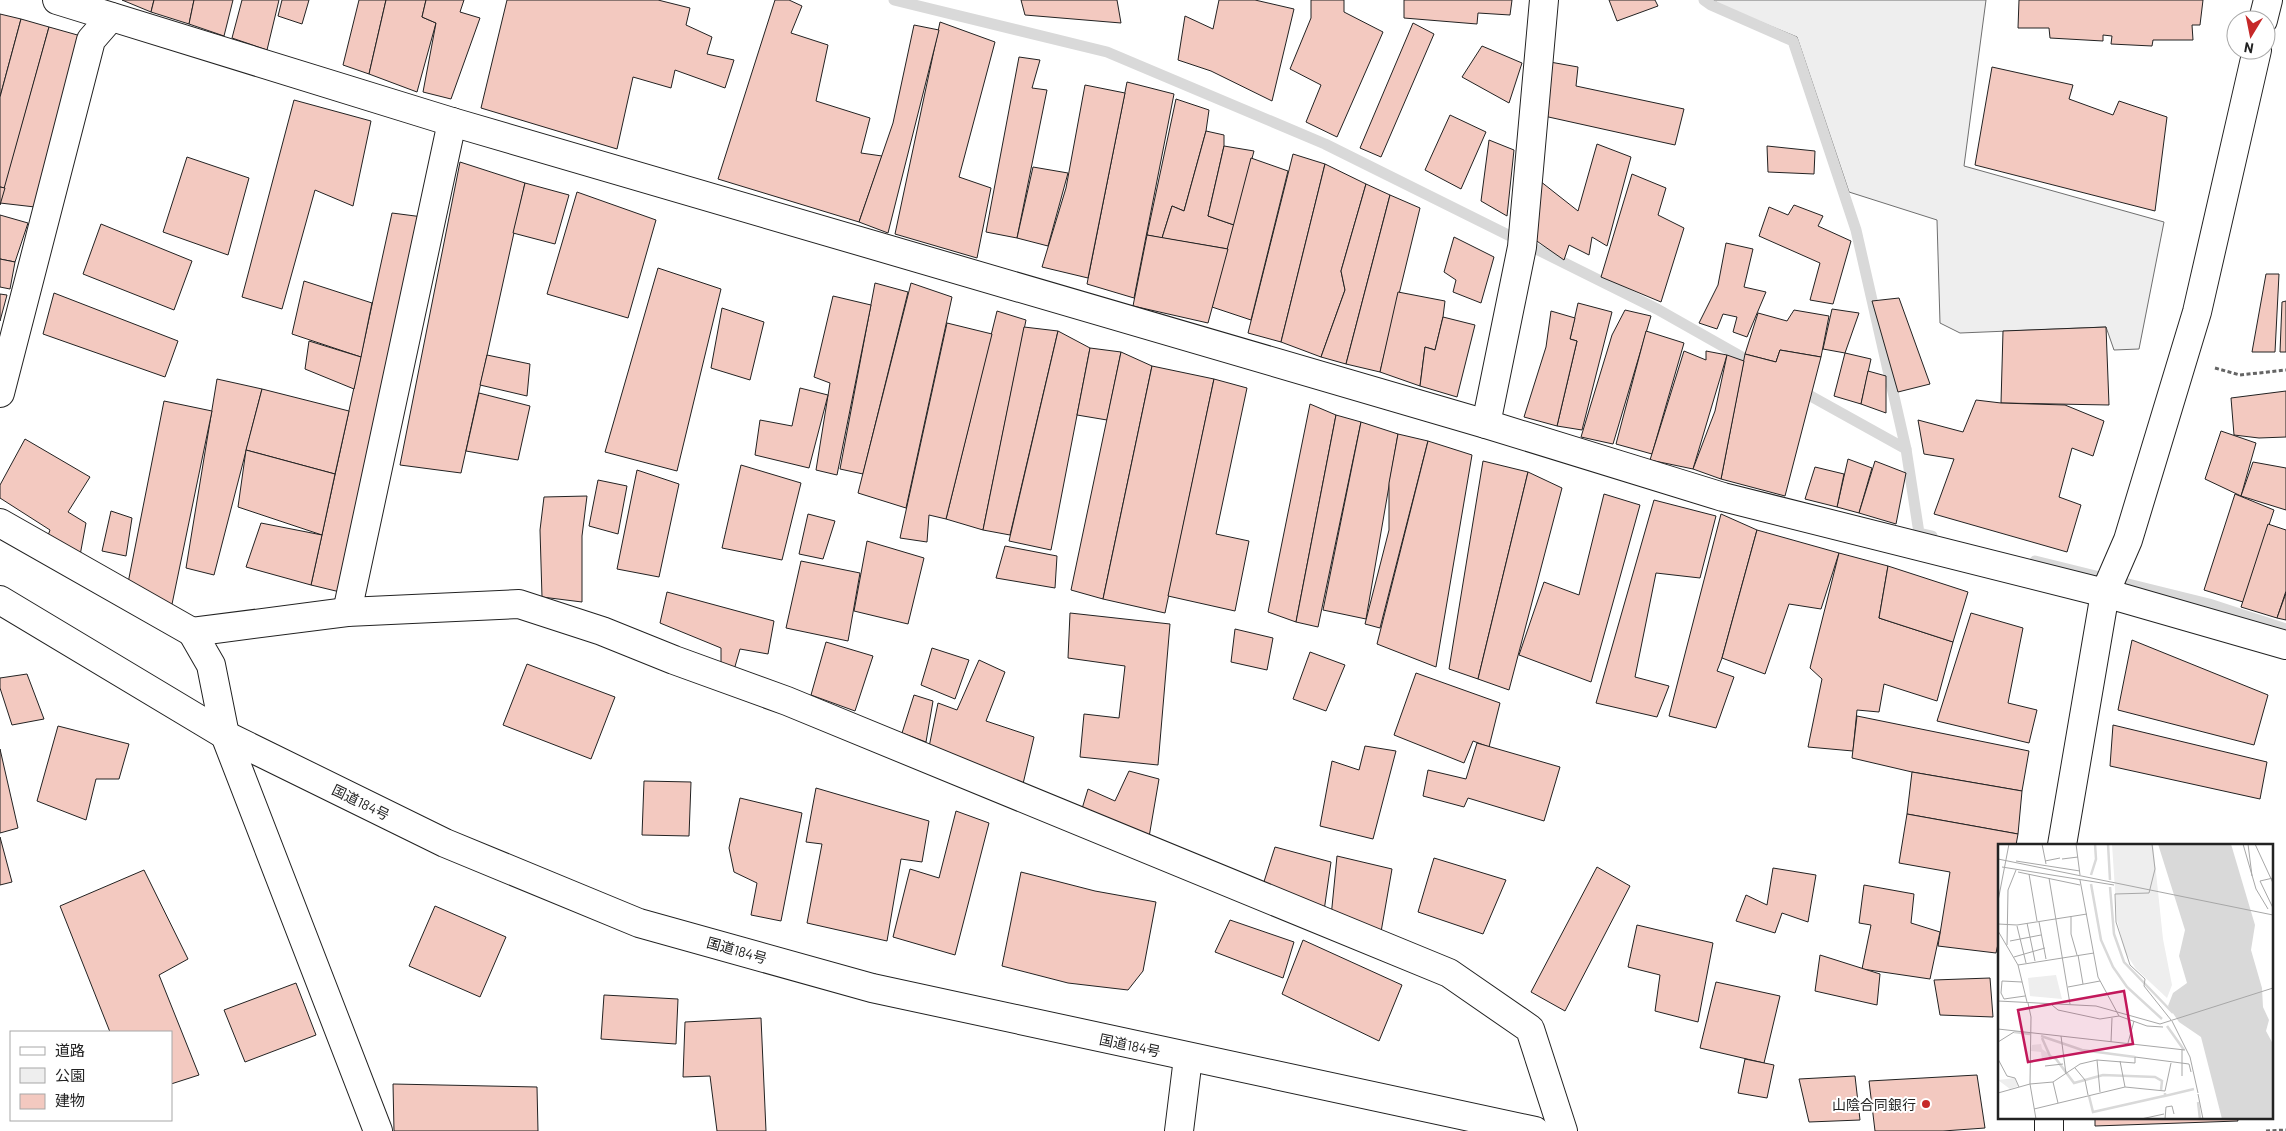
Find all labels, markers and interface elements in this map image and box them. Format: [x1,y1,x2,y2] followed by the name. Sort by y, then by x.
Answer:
[2226,10,2276,60] north arrow
[2243,39,2255,57] text: N
[329,781,393,823] street label: 国道184号
[1998,844,2274,1118] inset map
[705,933,769,967] street label: 国道184号
[1098,1030,1162,1060] street label: 国道184号
[10,1031,172,1121] legend
[55,1041,85,1059] text: 道路
[55,1066,85,1084] text: 公園
[55,1091,85,1109] text: 建物
[1832,1096,1916,1113] place label: 山陰合同銀行
[1920,1098,1932,1110] marker: 山陰合同銀行

